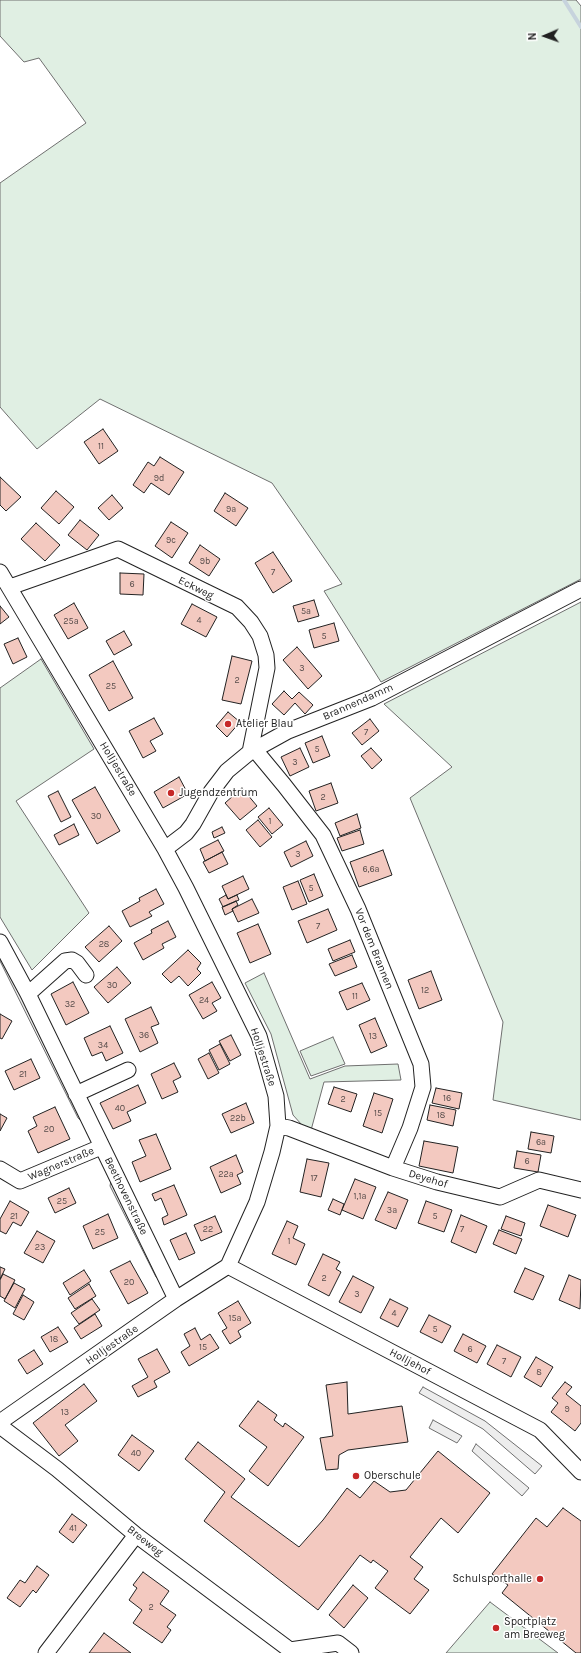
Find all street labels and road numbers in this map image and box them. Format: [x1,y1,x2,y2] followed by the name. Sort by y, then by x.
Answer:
[176,574,216,602] street label: Eckweg
[321,681,395,723] street label: Brannendamm
[97,739,139,799] street label: Holljestraße
[352,907,396,991] street label: Vor dem Brannen
[247,1026,279,1088] street label: Holljestraße
[26,1144,96,1184] street label: Wagnerstraße
[101,1155,151,1237] street label: Beethovenstraße
[407,1167,449,1191] street label: Deyehof
[83,1322,141,1368] street label: Holljestraße
[387,1346,433,1378] street label: Holljehof
[124,1523,166,1559] street label: Breeweg

